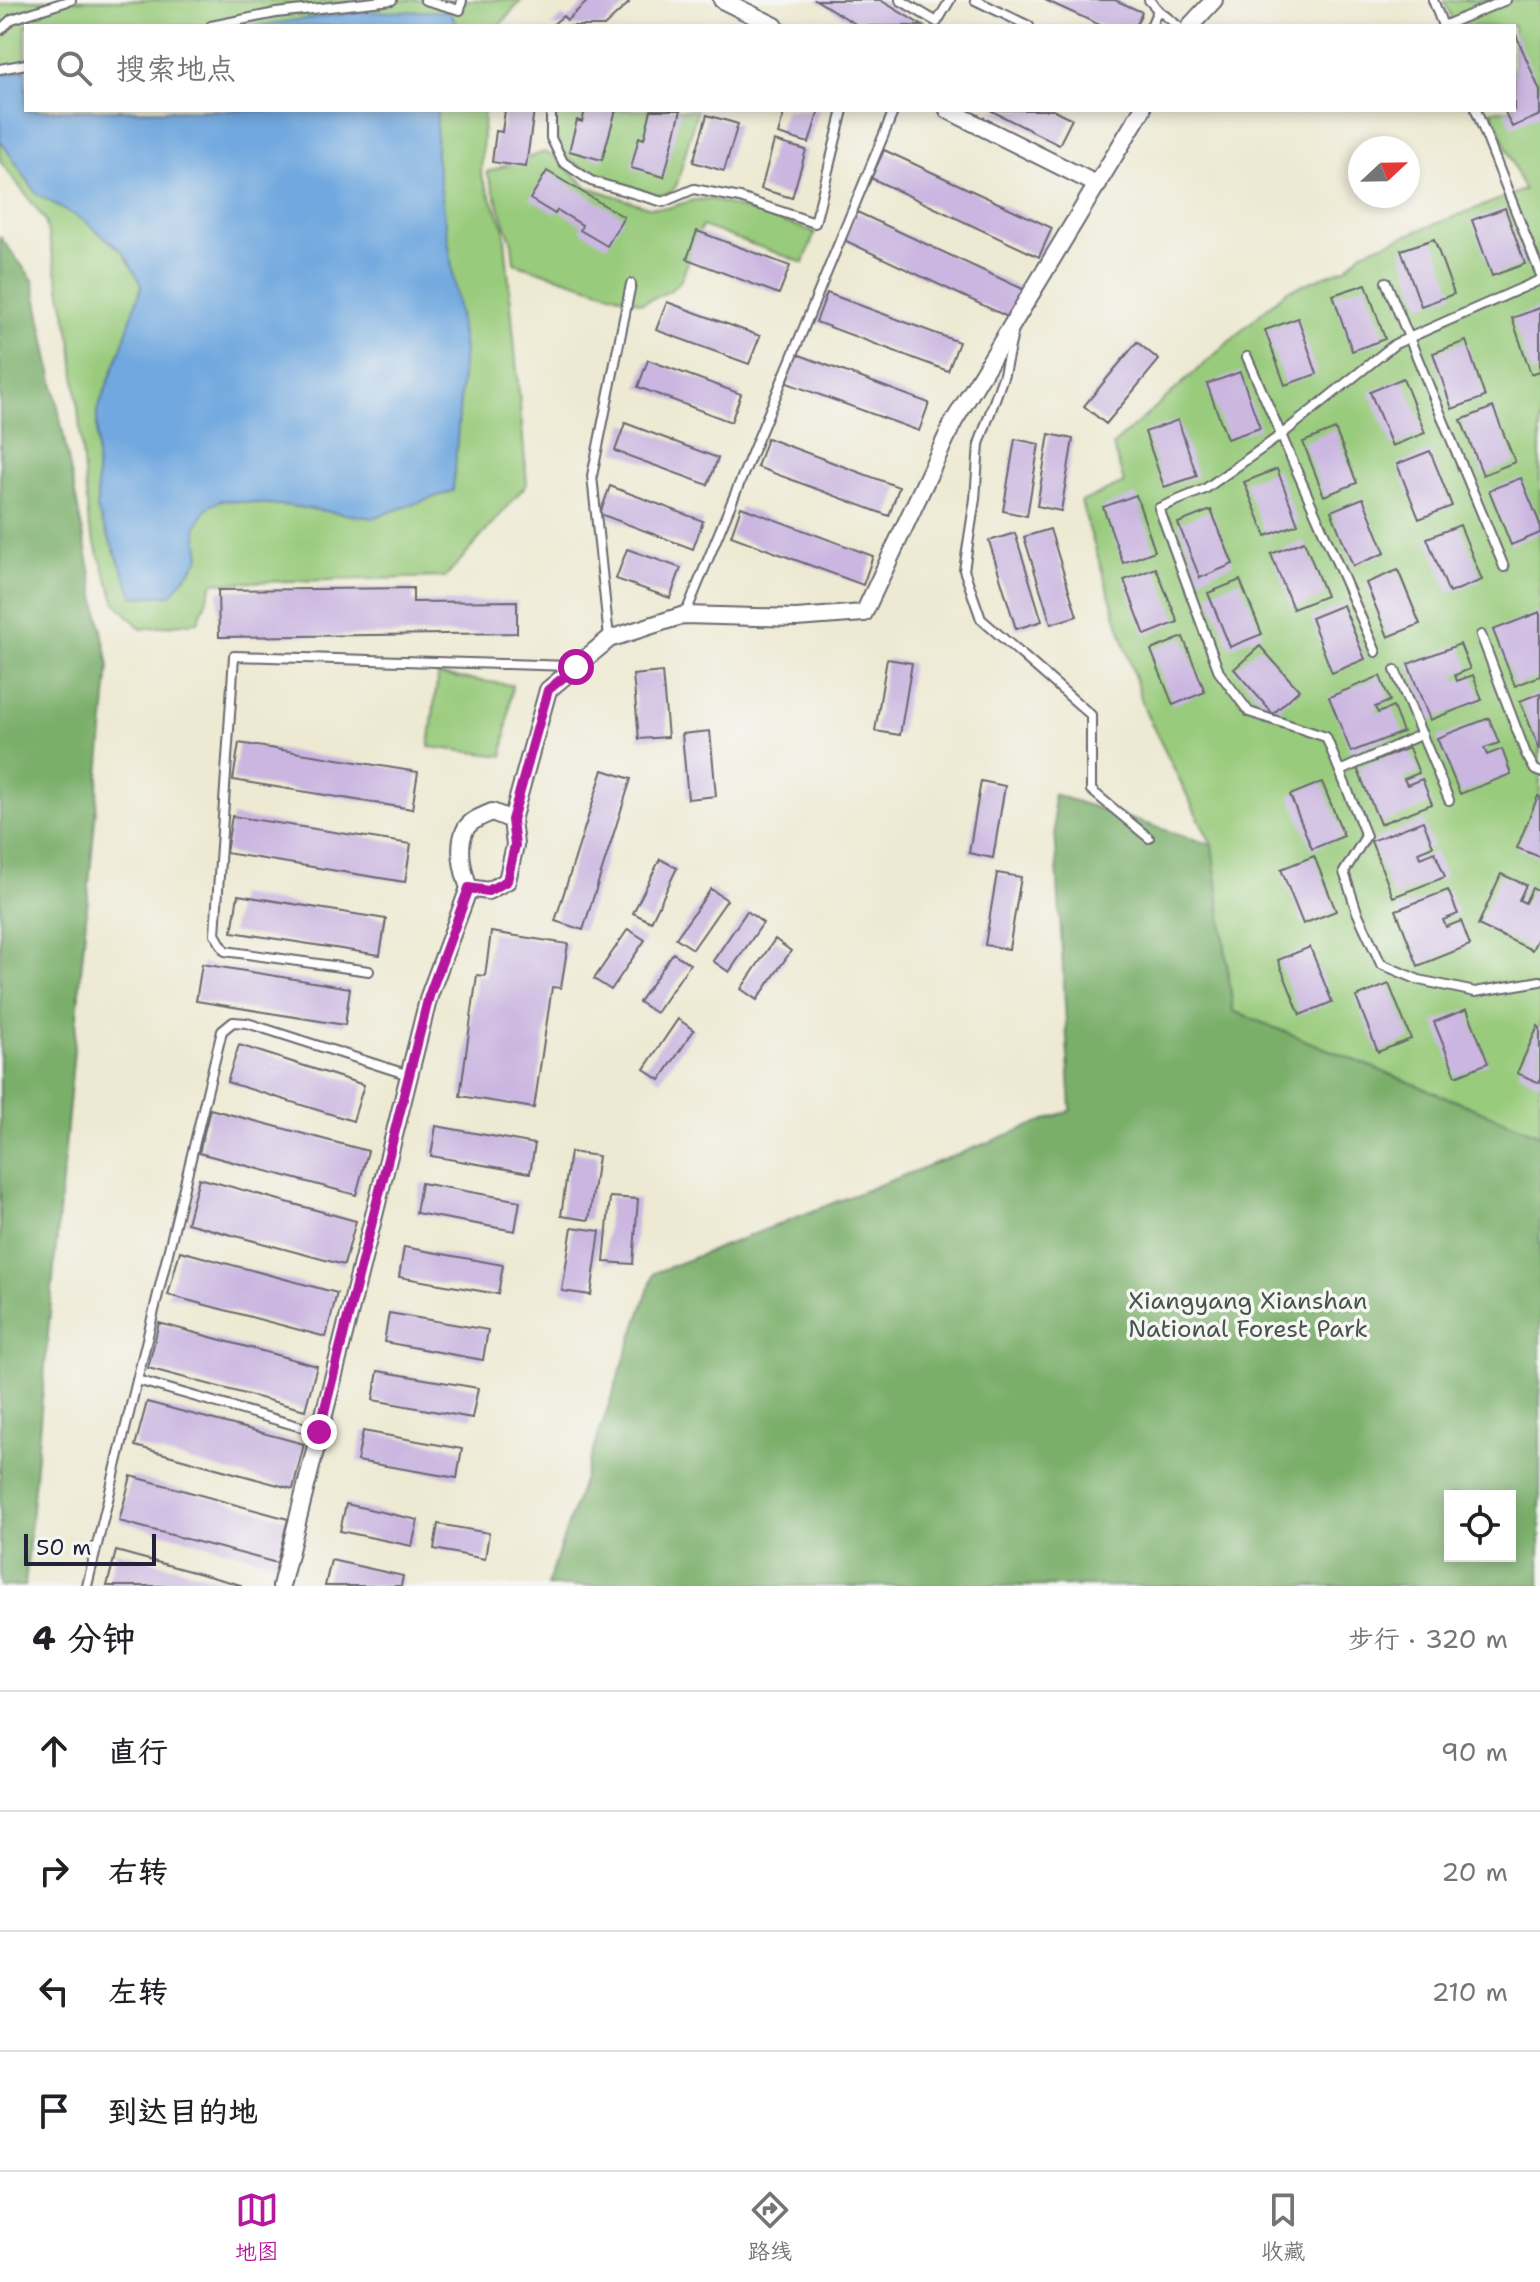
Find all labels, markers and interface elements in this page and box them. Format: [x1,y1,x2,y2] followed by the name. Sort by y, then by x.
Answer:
[24,24,1516,112] search box
[52,46,96,90] icon: search
[116,48,236,89] text: 搜索地点
[1348,136,1420,208] north arrow
[558,649,594,685] route start
[1128,1285,1368,1345] park label: Xiangyang Xianshan National Forest Park
[301,1414,337,1450] route end
[1444,1490,1516,1562] map controls
[1444,1490,1516,1562] button: locate
[24,1530,156,1566] scale bar
[36,1533,91,1562] text: 50 m
[32,1615,136,1661] text: 4 分钟
[1348,1621,1508,1656] text: 步行 · 320 m
[32,1729,76,1773] icon: ahead
[108,1731,168,1772] text: 直行
[1441,1734,1508,1769] text: 90 m
[32,1849,76,1893] icon: right
[108,1851,168,1892] text: 右转
[1441,1854,1508,1889] text: 20 m
[32,1969,76,2013] icon: left
[108,1971,168,2012] text: 左转
[1431,1974,1508,2009] text: 210 m
[32,2089,76,2133] icon: arrive
[108,2091,258,2132] text: 到达目的地
[235,2188,279,2266] tab: 地图
[748,2188,792,2266] tab: 路线
[1261,2188,1305,2266] tab: 收藏

